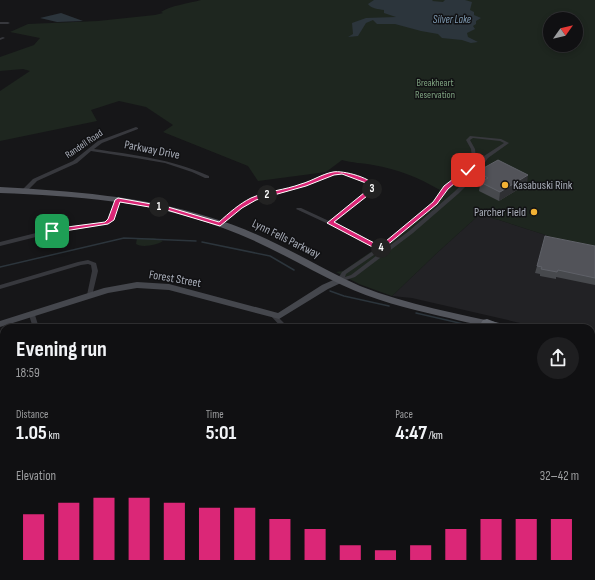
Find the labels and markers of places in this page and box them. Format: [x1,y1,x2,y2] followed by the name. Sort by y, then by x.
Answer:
[451,153,485,187] pin
[513,178,573,193] place label: Kasabuski Rink
[362,179,382,199] pin: 3
[500,180,510,190] marker: Kasabuski Rink
[257,185,277,205] pin: 2
[149,197,169,217] pin: 1
[474,205,526,220] place label: Parcher Field
[529,207,539,217] marker: Parcher Field
[35,214,69,248] pin
[371,238,391,258] pin: 4

